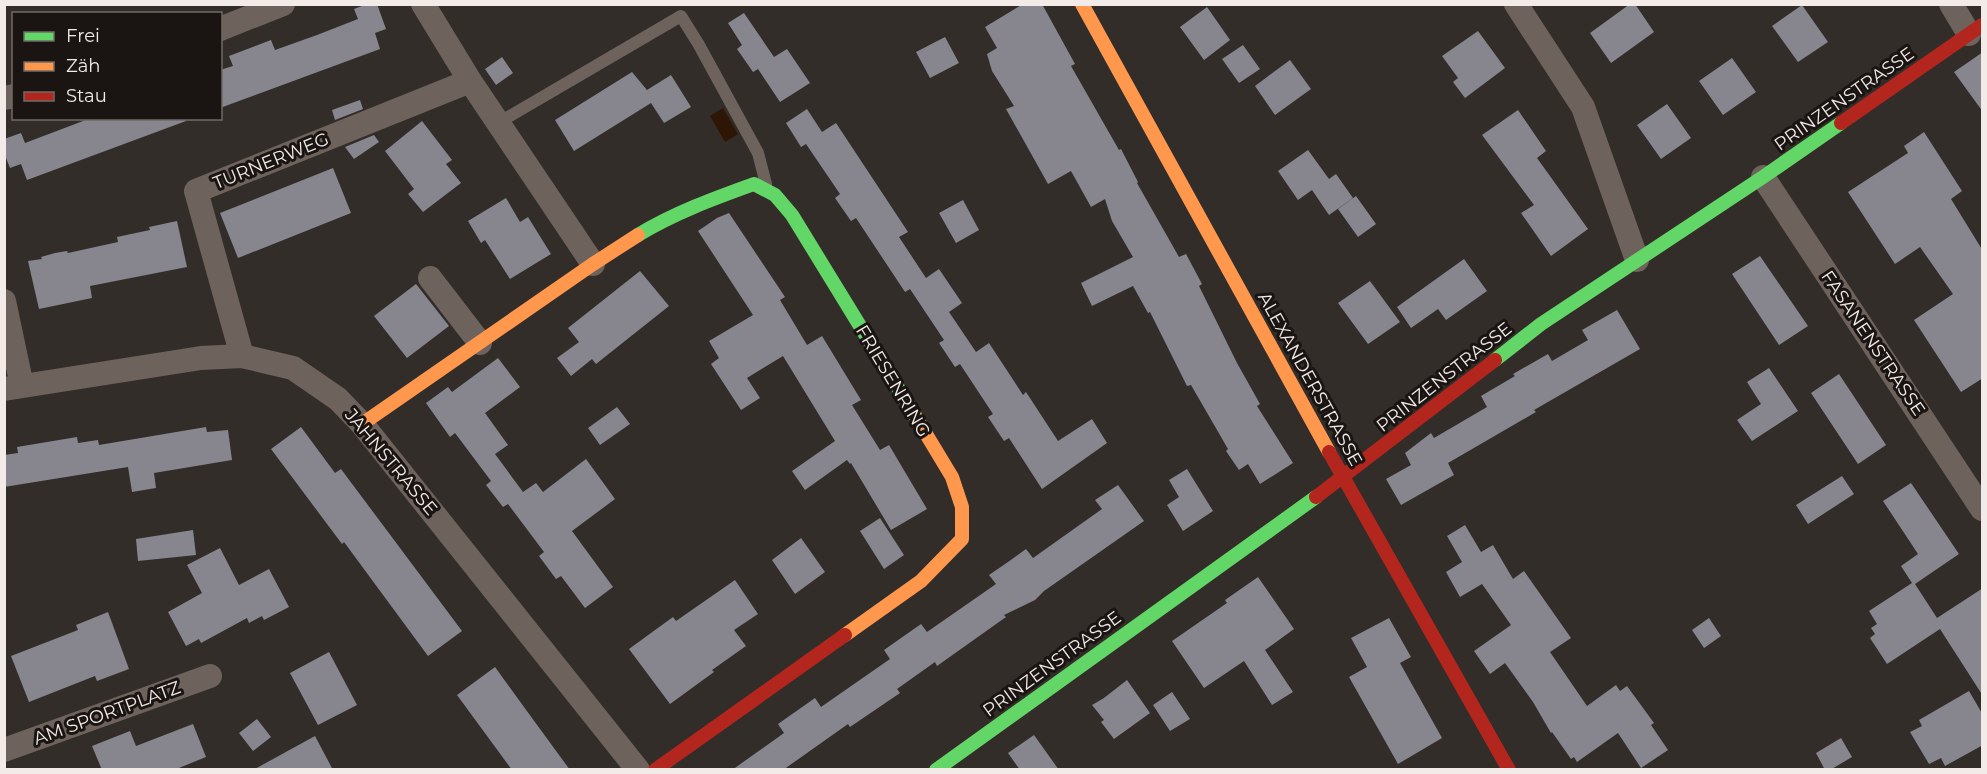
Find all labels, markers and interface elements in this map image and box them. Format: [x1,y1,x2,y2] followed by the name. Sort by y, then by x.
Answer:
[12,12,222,120] legend
[66,25,100,47] text: Frei
[1770,43,1918,155] street label: PRINZENSTRASSE
[66,55,101,77] text: Zäh
[66,85,107,107] text: Stau
[210,128,332,194] street label: TURNERWEG
[1816,266,1930,420] street label: FASANENSTRASSE
[1253,288,1367,470] street label: ALEXANDERSTRASSE
[1372,317,1516,437] street label: PRINZENSTRASSE
[851,321,935,441] street label: FRIESENRING
[339,404,442,520] street label: JAHNSTRASSE
[979,606,1125,722] street label: PRINZENSTRASSE
[31,676,184,750] street label: AM SPORTPLATZ

